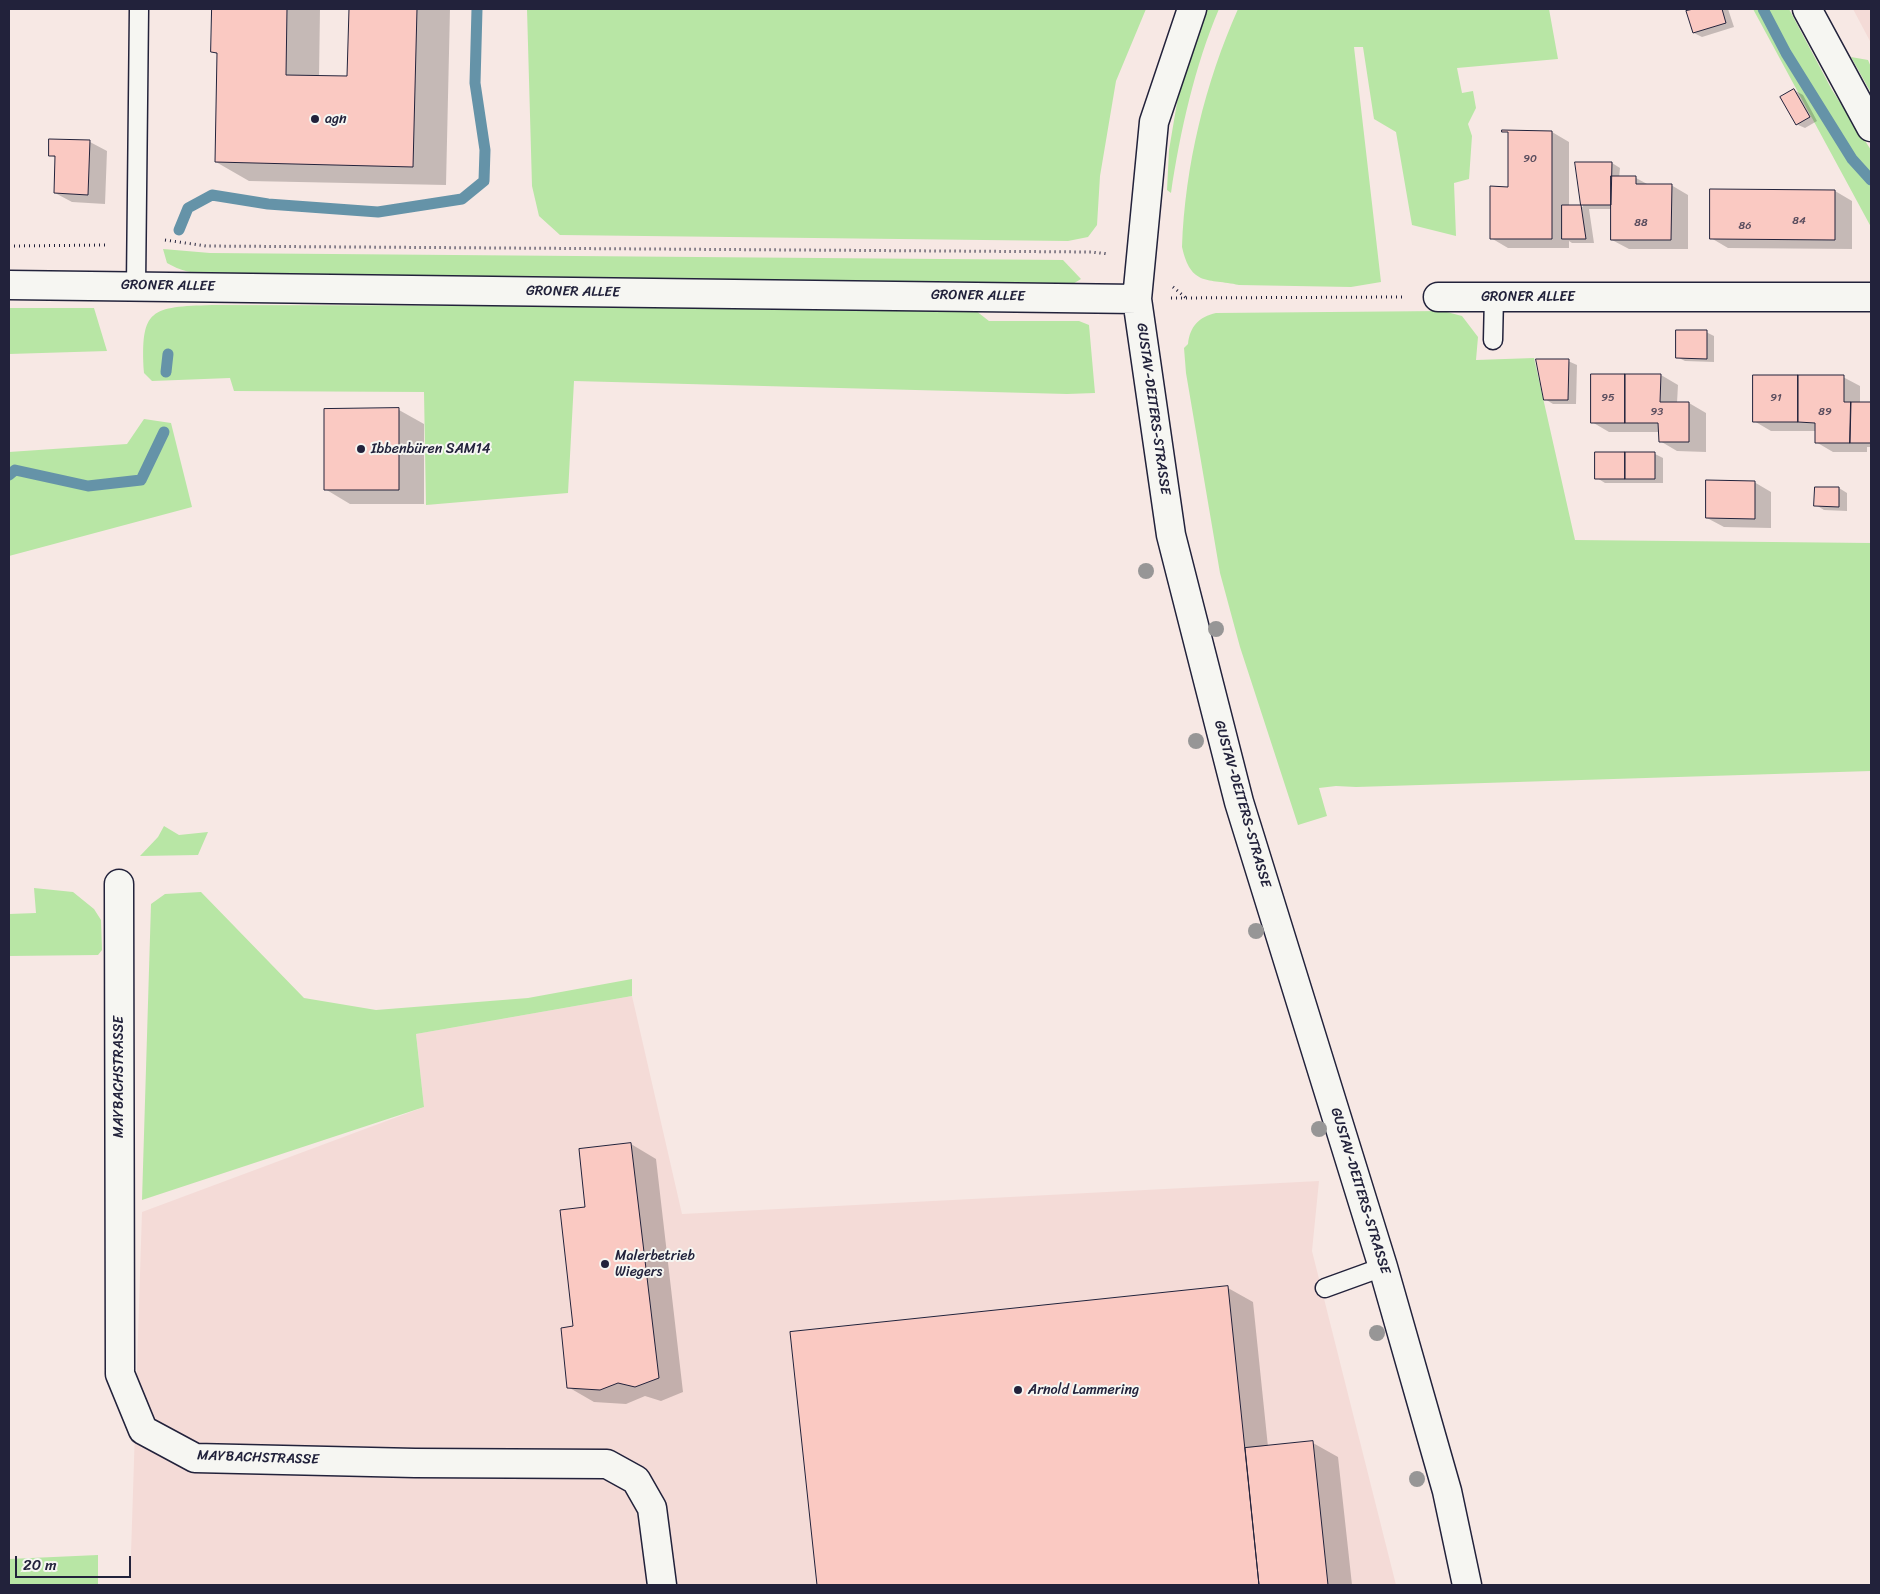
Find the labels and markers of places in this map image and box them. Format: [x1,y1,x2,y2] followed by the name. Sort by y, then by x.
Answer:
[325,111,347,127] place label: agn
[309,113,321,125] marker: agn
[371,441,491,457] place label: Ibbenbüren SAM14
[355,443,367,455] marker: Ibbenbüren SAM14
[615,1248,695,1280] place label: Malerbetrieb Wiegers
[599,1258,611,1270] marker: Malerbetrieb Wiegers
[1028,1382,1139,1398] place label: Arnold Lammering
[1012,1384,1024,1396] marker: Arnold Lammering

